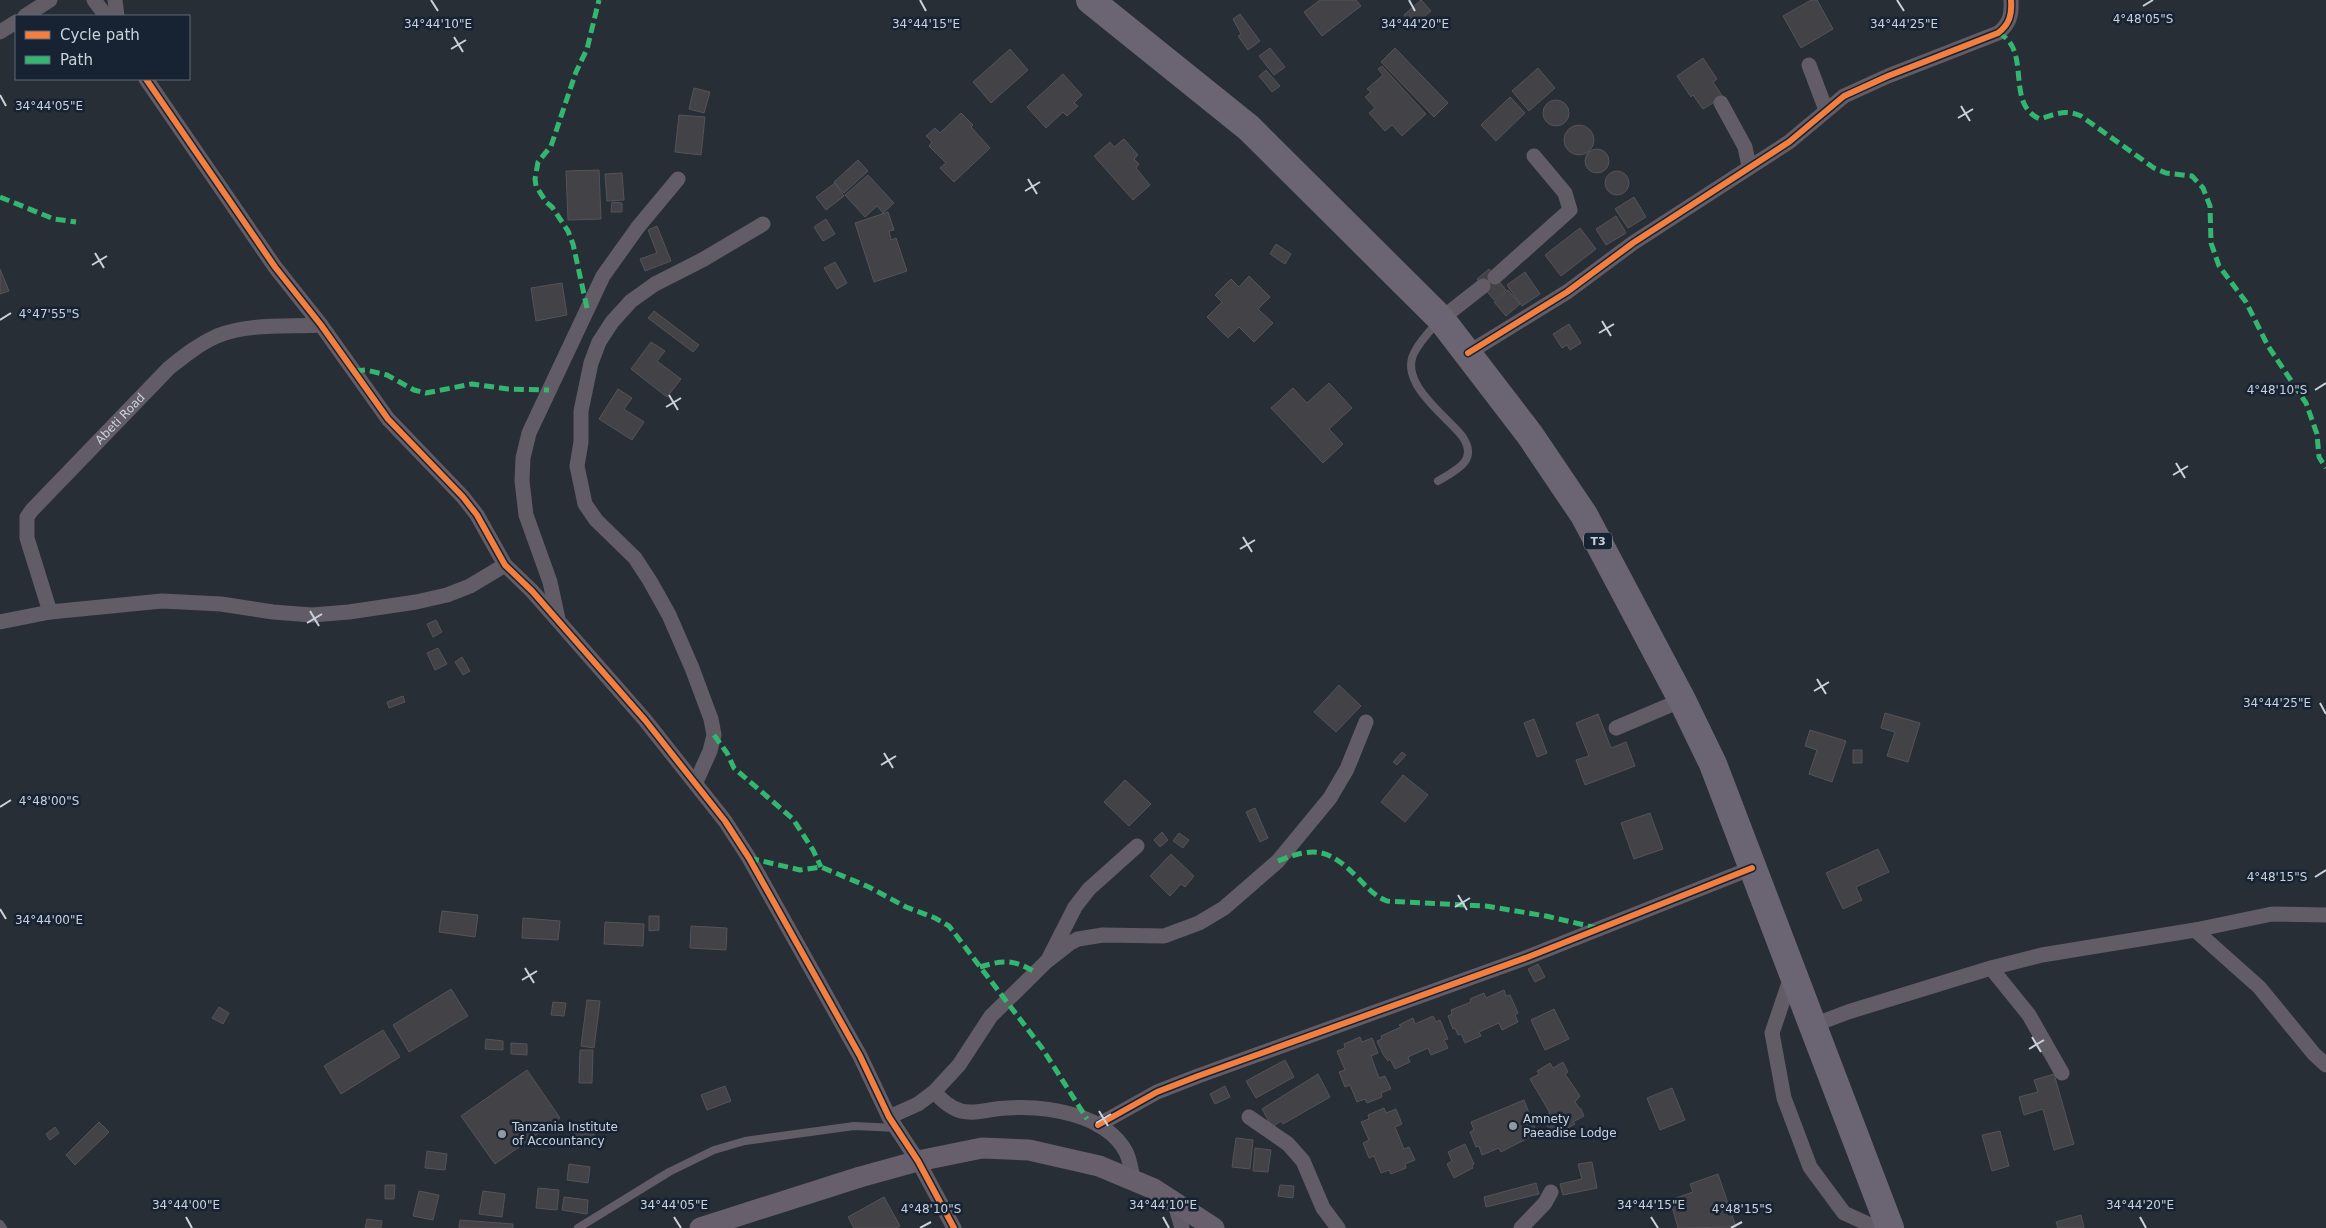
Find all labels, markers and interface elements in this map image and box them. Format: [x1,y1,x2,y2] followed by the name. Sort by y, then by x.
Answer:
[2113,12,2173,26] text: 4°48'05"S
[15,15,190,80] legend
[404,17,472,31] text: 34°44'10"E
[892,17,960,31] text: 34°44'15"E
[1381,17,1449,31] text: 34°44'20"E
[1870,17,1938,31] text: 34°44'25"E
[60,26,140,44] text: Cycle path
[60,51,93,69] text: Path
[15,99,83,113] text: 34°44'05"E
[19,307,79,321] text: 4°47'55"S
[2247,383,2307,397] text: 4°48'10"S
[92,390,148,447] street label: Abeti Road
[1584,532,1612,550] road number: T3
[2243,696,2311,710] text: 34°44'25"E
[19,794,79,808] text: 4°48'00"S
[2247,870,2307,884] text: 4°48'15"S
[15,913,83,927] text: 34°44'00"E
[1523,1112,1617,1140] place label: Amnety Paeadise Lodge
[511,1120,618,1148] place label: Tanzania Institute of Accountancy
[1507,1120,1519,1132] marker: Amnety Paeadise Lodge
[496,1128,508,1140] marker: Tanzania Institute of Accountancy
[152,1198,220,1212] text: 34°44'00"E
[640,1198,708,1212] text: 34°44'05"E
[1129,1198,1197,1212] text: 34°44'10"E
[1617,1198,1685,1212] text: 34°44'15"E
[2106,1198,2174,1212] text: 34°44'20"E
[901,1202,961,1216] text: 4°48'10"S
[1712,1202,1772,1216] text: 4°48'15"S

